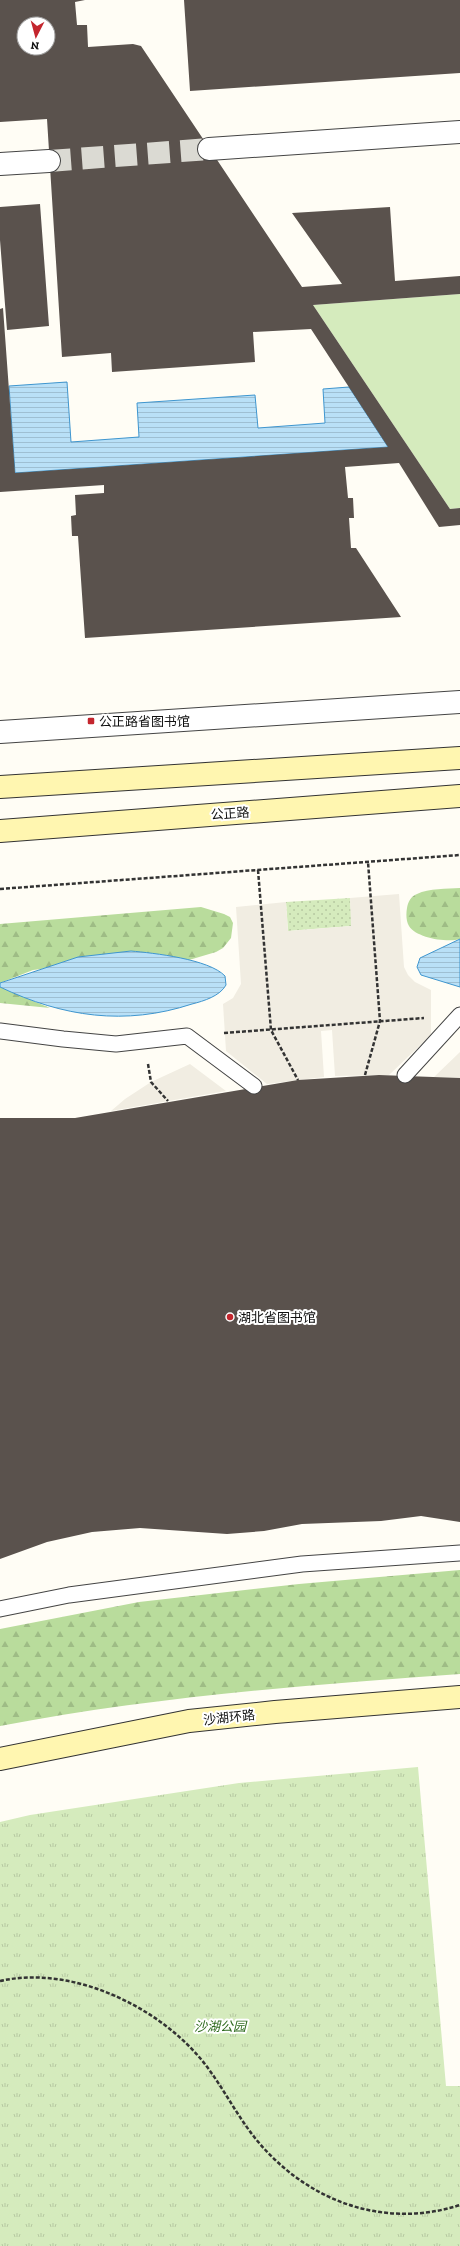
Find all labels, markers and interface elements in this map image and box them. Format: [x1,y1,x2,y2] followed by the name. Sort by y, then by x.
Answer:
[16,16,56,56] north arrow
[30,38,40,52] text: N
[99,714,190,729] place label: 公正路省图书馆
[86,716,96,726] marker: 公正路省图书馆
[210,805,250,822] street label: 公正路
[238,1310,316,1325] place label: 湖北省图书馆
[225,1312,235,1322] marker: 湖北省图书馆
[202,1707,256,1728] street label: 沙湖环路
[194,2019,248,2034] park label: 沙湖公园

